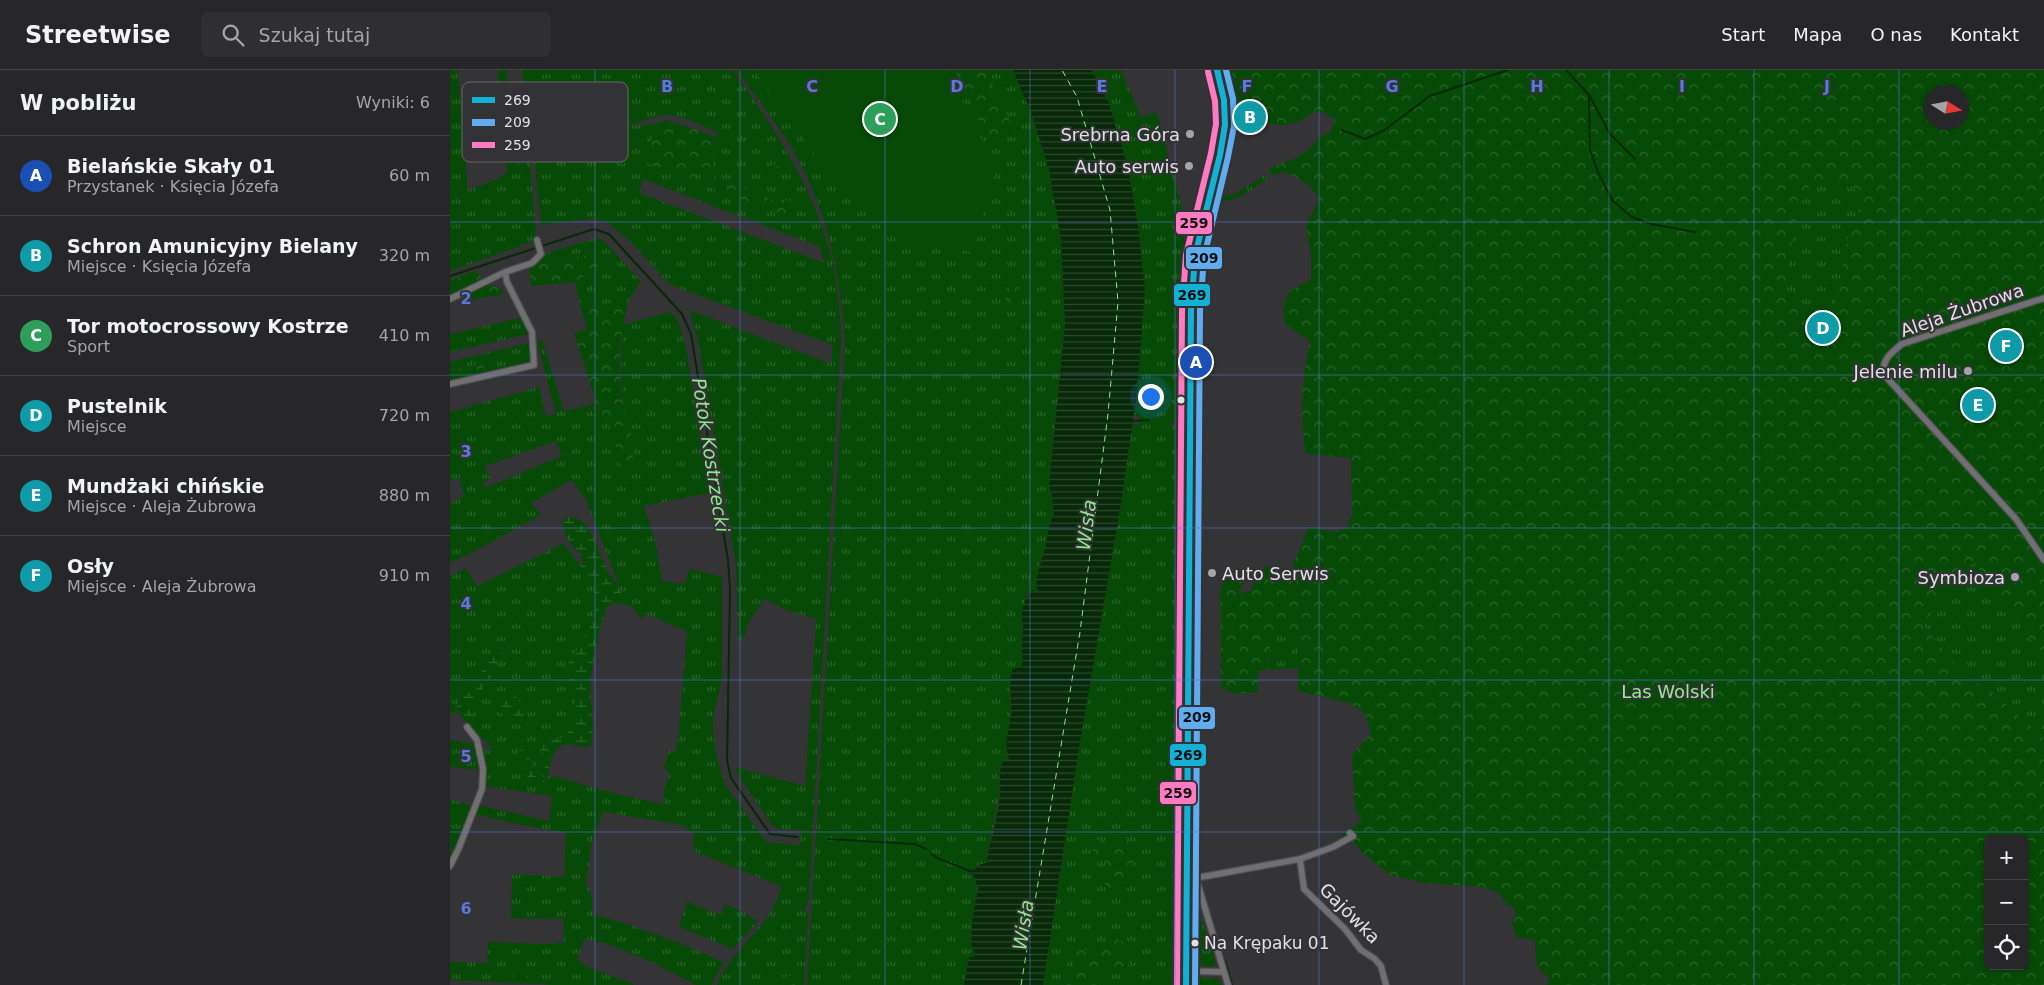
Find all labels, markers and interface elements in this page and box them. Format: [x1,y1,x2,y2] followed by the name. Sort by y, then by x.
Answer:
[201,12,551,57] search box
[25,21,171,49] text: Streetwise
[219,21,247,49] icon: search
[259,24,370,46] text: Szukaj tutaj
[1721,24,1765,45] text: Start
[1793,24,1842,45] text: Mapa
[1870,24,1922,45] text: O nas
[1950,24,2019,45] text: Kontakt
[661,77,673,96] text: B
[806,77,818,96] text: C
[950,77,964,96] text: D
[1097,77,1107,96] text: E
[1242,77,1252,96] text: F
[1385,77,1399,96] text: G
[1530,77,1544,96] text: H
[1679,77,1685,96] text: I
[1823,77,1830,96] text: J
[462,82,628,162] legend
[1924,85,1969,130] north arrow
[20,91,137,115] text: W pobliżu
[504,92,531,108] text: 269
[356,93,430,112] text: Wyniki: 6
[1234,98,1266,136] pin: B
[864,100,896,138] pin: C
[504,114,531,130] text: 209
[1060,124,1180,145] place label: Srebrna Góra
[1184,128,1196,140] marker: Srebrna Góra
[504,137,531,153] text: 259
[67,155,275,177] text: Bielańskie Skały 01
[1075,156,1179,177] place label: Auto serwis
[1183,160,1195,172] marker: Auto serwis
[30,166,42,185] text: A
[389,166,430,185] text: 60 m
[67,177,279,196] text: Przystanek · Księcia Józefa
[1175,211,1213,235] line badge: 259
[1179,215,1209,231] text: 259
[67,235,358,257] text: Schron Amunicyjny Bielany
[30,246,42,265] text: B
[379,246,430,265] text: 320 m
[1185,246,1223,270] line badge: 209
[1189,250,1219,266] text: 209
[67,257,251,276] text: Miejsce · Księcia Józefa
[1898,279,2026,341] street label: Aleja Żubrowa
[1173,283,1211,307] line badge: 269
[1177,287,1207,303] text: 269
[460,289,472,308] text: 2
[1807,309,1839,347] pin: D
[67,315,349,337] text: Tor motocrossowy Kostrze
[30,326,42,345] text: C
[379,326,430,345] text: 410 m
[1990,327,2022,365] pin: F
[67,337,110,356] text: Sport
[1180,343,1212,381] pin: A
[1852,361,1958,382] place label: Jelenie milu
[1962,365,1974,377] marker: Jelenie milu
[688,376,734,535] water label: Potok Kostrzecki
[1138,384,1164,410] your location
[1962,386,1994,424] pin: E
[67,395,167,417] text: Pustelnik
[1176,395,1186,405] unlabelled marker
[29,406,43,425] text: D
[379,406,430,425] text: 720 m
[67,417,127,436] text: Miejsce
[460,442,472,461] text: 3
[67,475,264,497] text: Mundżaki chińskie
[31,486,41,505] text: E
[379,486,430,505] text: 880 m
[67,497,257,516] text: Miejsce · Aleja Żubrowa
[1072,498,1100,552] water label: Wisła
[67,555,114,577] text: Osły
[1222,563,1329,584] place label: Auto Serwis
[31,566,41,585] text: F
[379,566,430,585] text: 910 m
[1206,567,1218,579] marker: Auto Serwis
[1917,567,2005,588] place label: Symbioza
[2009,571,2021,583] marker: Symbioza
[67,577,257,596] text: Miejsce · Aleja Żubrowa
[460,594,472,613] text: 4
[1621,681,1715,702] park label: Las Wolski
[1178,706,1216,730] line badge: 209
[1182,709,1212,725] text: 209
[1169,743,1207,767] line badge: 269
[460,747,472,766] text: 5
[1173,747,1203,763] text: 269
[1159,781,1197,805] line badge: 259
[1163,785,1193,801] text: 259
[1984,835,2029,970] map controls
[1984,835,2029,880] button: +
[1315,878,1385,948] street label: Gajówka
[1984,880,2029,925] button: −
[1008,898,1038,952] water label: Wisła
[460,899,472,918] text: 6
[1984,925,2029,970] button: locate
[1204,933,1329,953] place label: Na Krępaku 01
[1190,938,1200,948] marker: Na Krępaku 01

